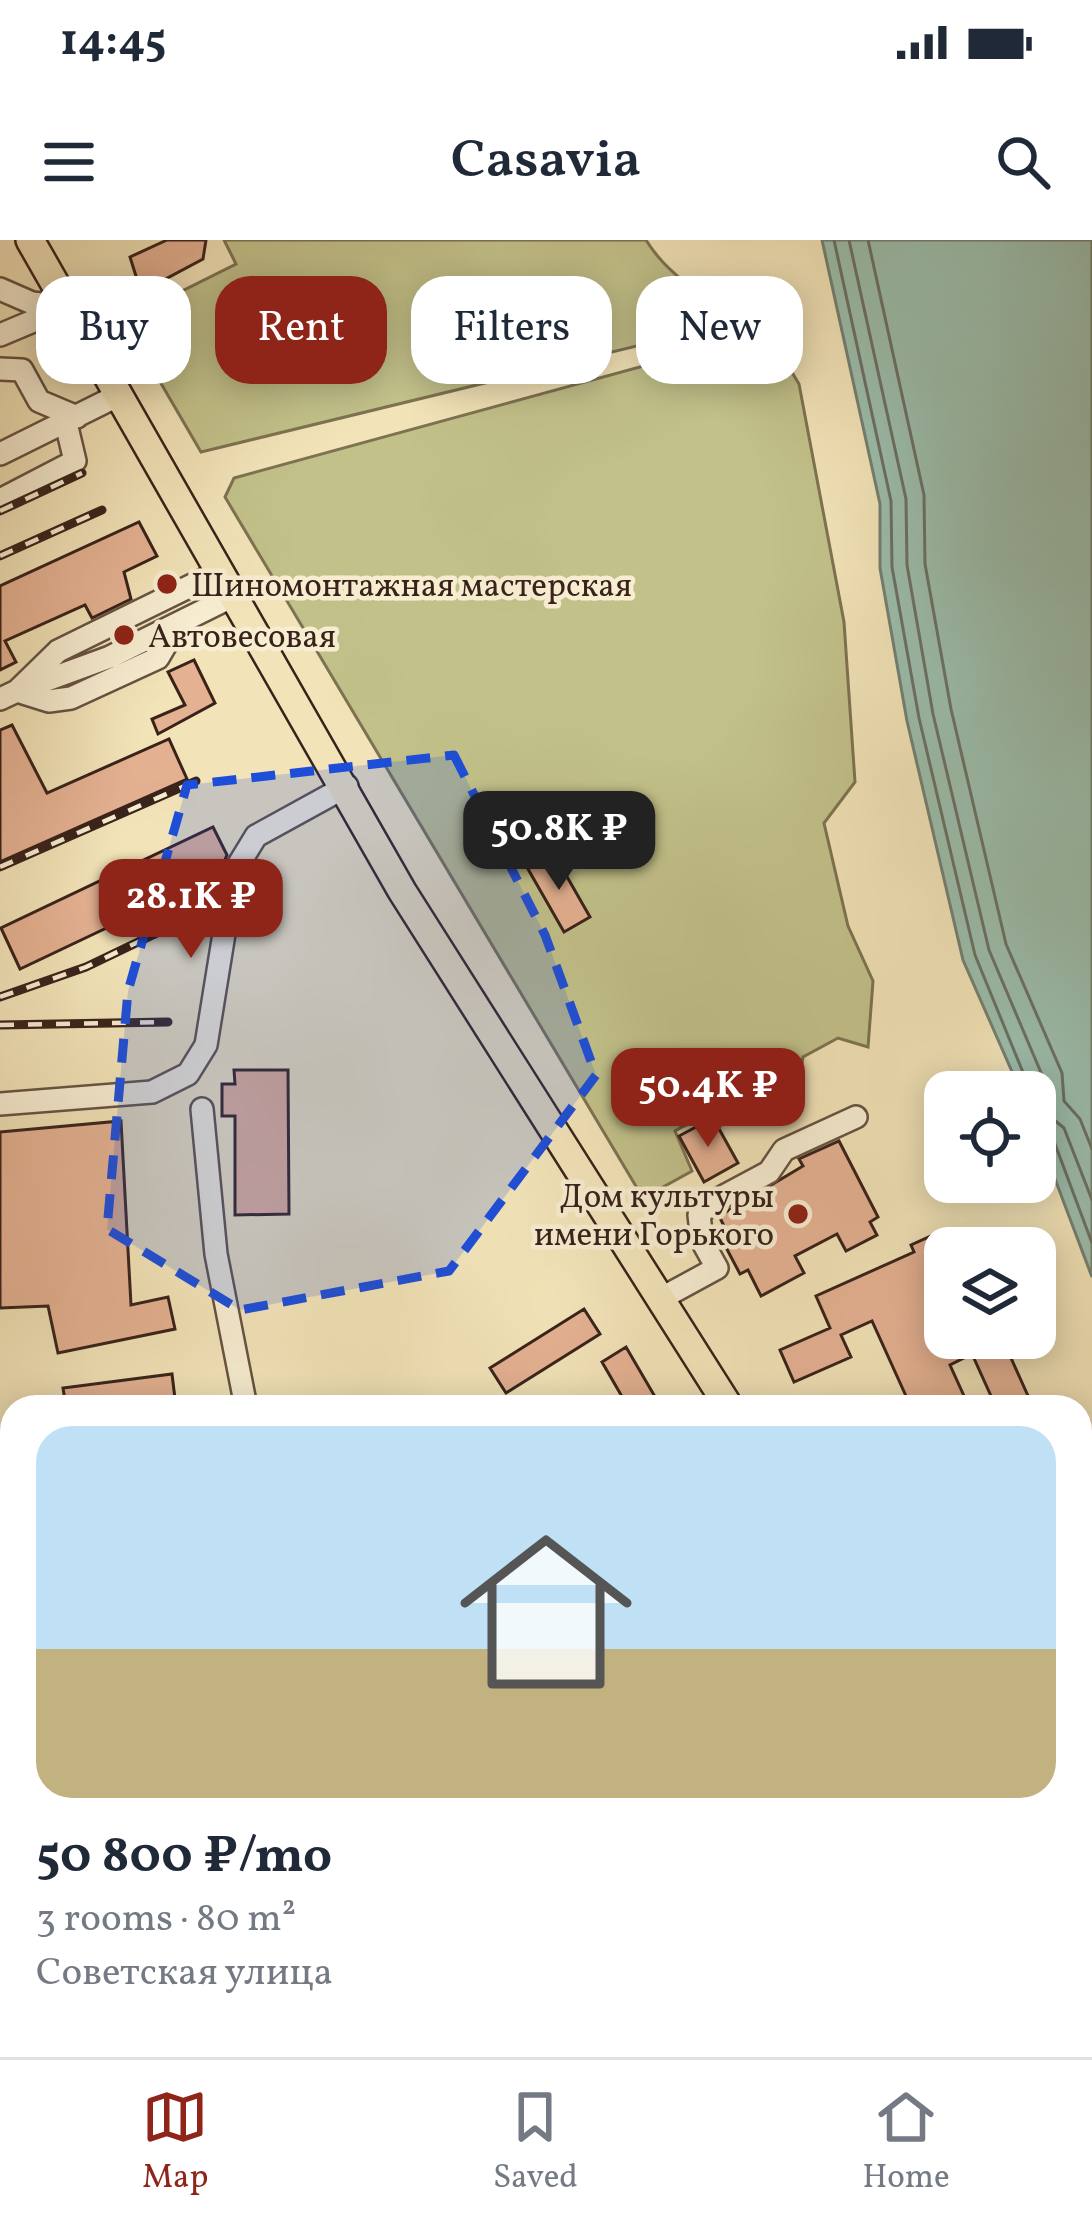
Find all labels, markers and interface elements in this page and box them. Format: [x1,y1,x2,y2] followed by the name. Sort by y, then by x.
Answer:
[60,11,166,74] text: 14:45
[451,125,641,200] text: Casavia
[36,129,102,195] icon: menu
[990,129,1056,195] icon: search
[36,276,191,384] chip: Buy
[215,276,387,384] chip: Rent
[411,276,612,384] chip: Filters
[636,276,803,384] chip: New
[191,565,632,611] place label: Шиномонтажная мастерская
[154,571,180,597] marker: Шиномонтажная мастерская
[148,616,336,662] place label: Автовесовая
[111,622,137,648] marker: Автовесовая
[448,791,670,893] pin: 50.8K ₽
[490,803,628,857] text: 50.8K ₽
[80,859,302,961] pin: 28.1K ₽
[126,871,256,925] text: 28.1K ₽
[597,1048,819,1150] pin: 50.4K ₽
[638,1060,778,1114] text: 50.4K ₽
[924,1071,1056,1359] map controls
[924,1071,1056,1203] button: locate
[534,1176,774,1260] place label: Дом культуры имени Горького
[785,1201,811,1227] marker: Дом культуры имени Горького
[924,1227,1056,1359] button: layers
[438,1504,654,1720] icon: home
[36,1822,332,1893] text: 50 800 ₽/mo
[36,1893,296,1947] text: 3 rooms · 80 m²
[36,1947,333,2001] text: Советская улица
[142,2084,208,2202] tab: Map
[493,2084,578,2202] tab: Saved
[862,2084,950,2202] tab: Home

